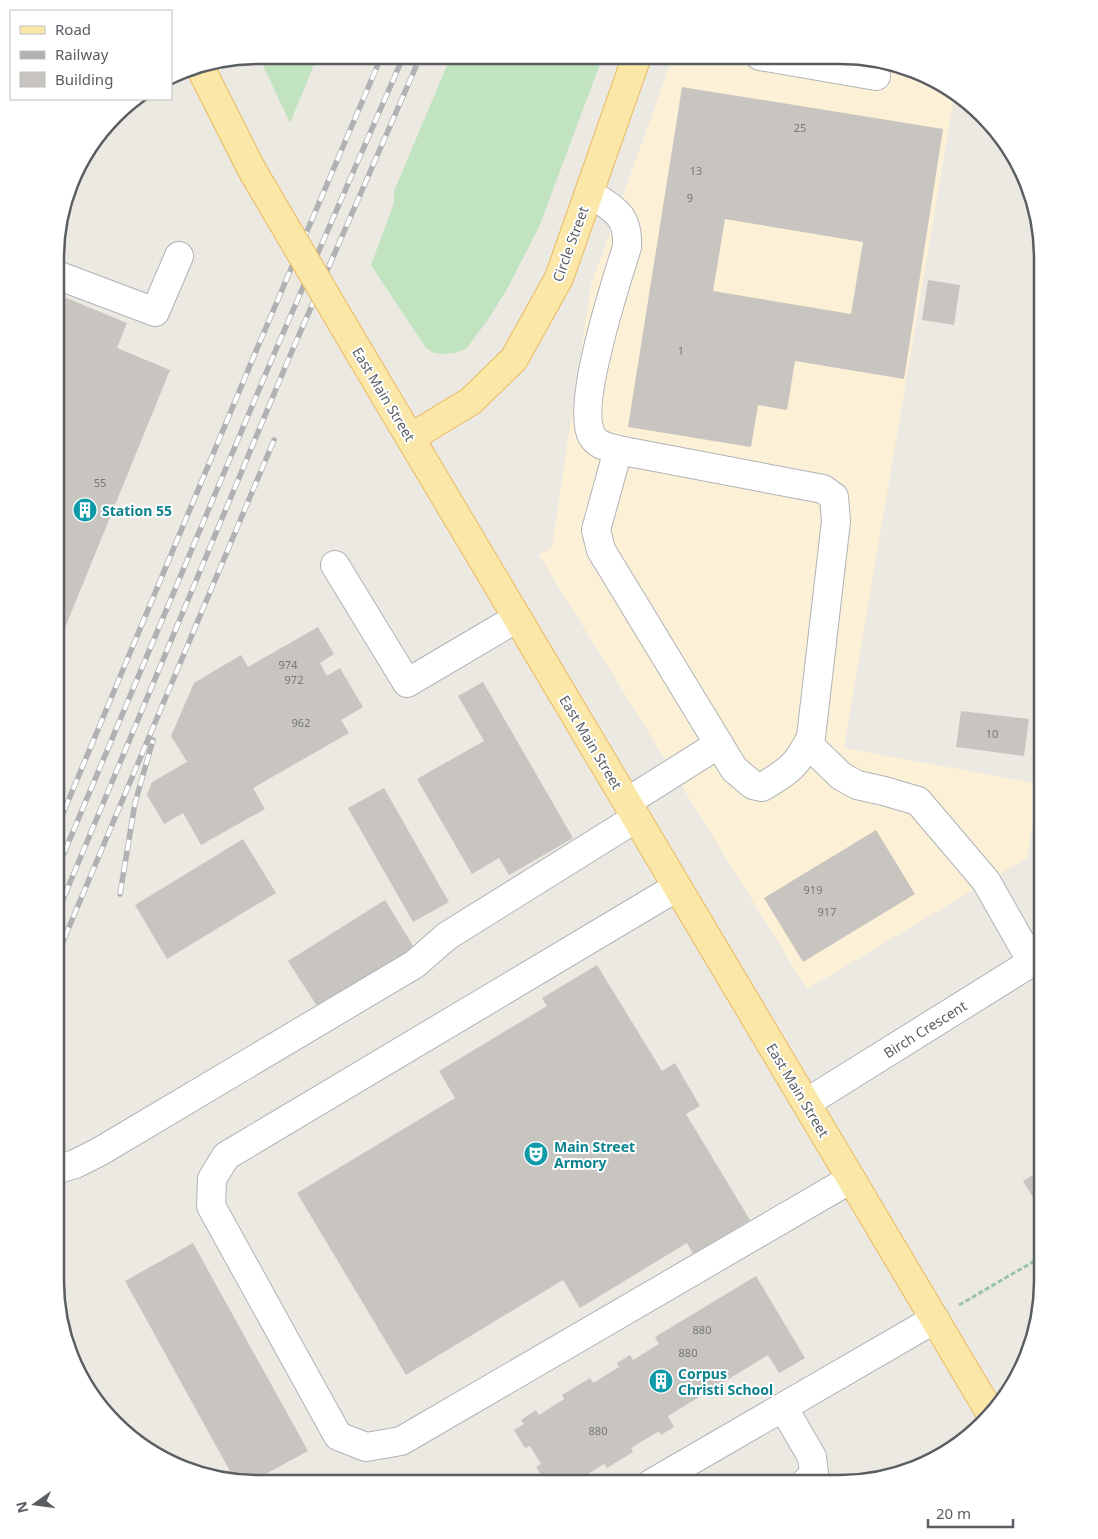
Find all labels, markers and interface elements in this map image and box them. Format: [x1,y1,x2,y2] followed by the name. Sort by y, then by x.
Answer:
[10,10,172,100] legend
[55,19,91,39] text: Road
[55,44,109,64] text: Railway
[55,69,113,89] text: Building
[794,120,806,135] house number: 25
[690,163,702,178] house number: 13
[687,190,693,205] house number: 9
[548,204,592,284] street label: Circle Street
[348,343,420,445] street label: East Main Street
[678,343,684,358] house number: 1
[94,475,106,490] house number: 55
[72,497,98,523] building icon: Station 55
[102,501,172,520] place label: Station 55
[279,657,298,672] house number: 974
[285,672,303,687] house number: 972
[555,691,627,793] street label: East Main Street
[292,715,310,730] house number: 962
[986,726,998,741] house number: 10
[804,882,822,897] house number: 919
[818,904,836,919] house number: 917
[880,996,970,1062] street label: Birch Crescent
[762,1039,834,1141] street label: East Main Street
[554,1137,635,1172] place label: Main Street Armory
[523,1141,549,1167] theatre icon: Main Street Armory
[693,1322,711,1337] house number: 880
[679,1345,697,1360] house number: 880
[678,1364,773,1399] place label: Corpus Christi School
[648,1368,674,1394] building icon: Corpus Christi School
[589,1423,607,1438] house number: 880
[10,1479,60,1529] north arrow
[928,1496,1013,1528] scale bar
[11,1499,32,1515] text: N
[936,1503,971,1523] text: 20 m

